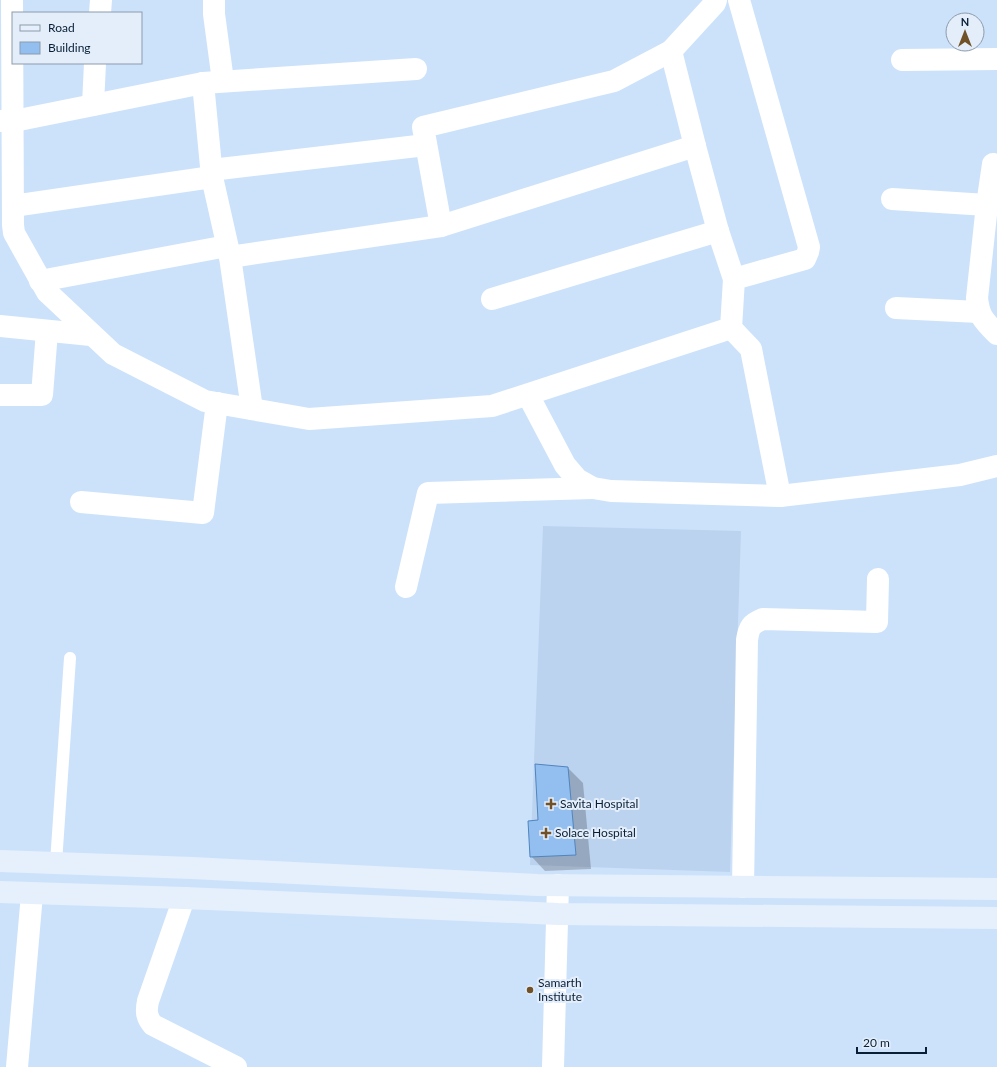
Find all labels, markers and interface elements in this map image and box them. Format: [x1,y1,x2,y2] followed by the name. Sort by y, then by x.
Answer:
[12,12,142,64] legend
[945,12,985,52] north arrow
[961,15,969,28] text: N
[48,20,75,35] text: Road
[48,40,91,55] text: Building
[560,796,638,811] place label: Savita Hospital
[545,798,557,810] marker: Savita Hospital
[555,825,636,840] place label: Solace Hospital
[540,827,552,839] marker: Solace Hospital
[538,975,582,1004] place label: Samarth Institute
[525,985,535,995] marker: Samarth Institute
[857,1029,926,1055] scale bar
[863,1035,890,1050] text: 20 m

